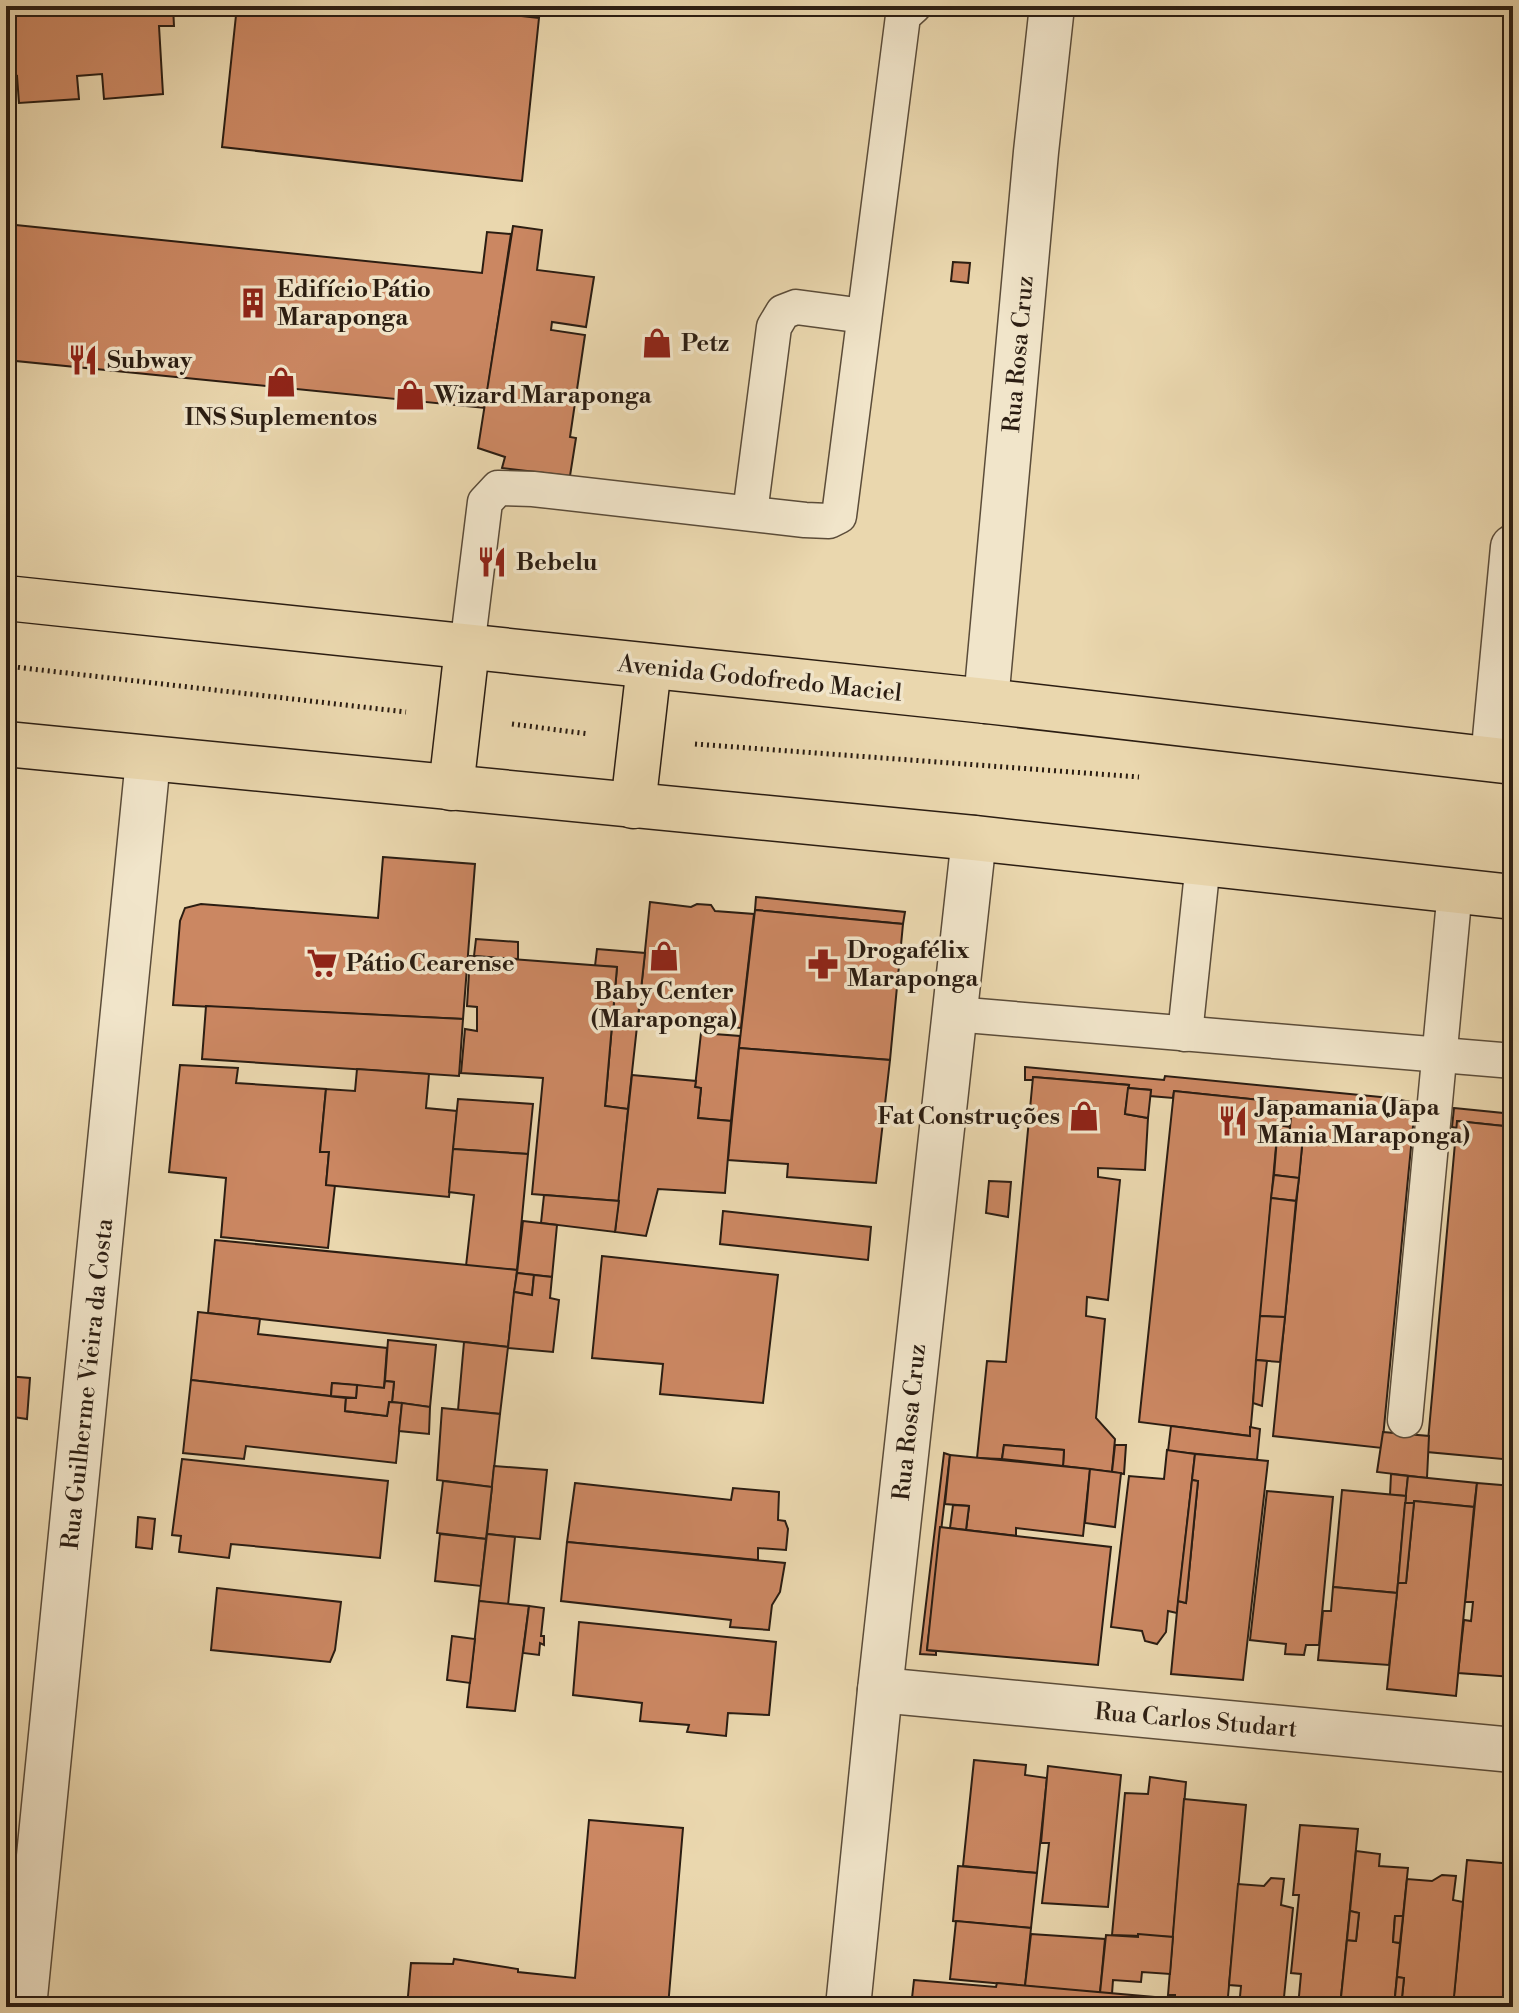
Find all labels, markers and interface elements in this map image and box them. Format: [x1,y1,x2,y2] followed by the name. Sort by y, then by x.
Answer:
[997,274,1041,434] street label: Rua Rosa Cruz
[277,275,431,333] place label: Edifício Pátio Maraponga
[236,286,270,320] building icon: Edifício Pátio Maraponga
[640,326,674,360] shop icon: Petz
[681,329,729,359] place label: Petz
[66,343,100,377] restaurant icon: Subway
[107,346,193,376] place label: Subway
[264,365,298,399] shop icon: INS Suplementos
[393,378,427,412] shop icon: Wizard Maraponga
[433,381,653,411] place label: Wizard Maraponga
[185,403,377,433] place label: INS Suplementos
[475,545,509,579] restaurant icon: Bebelu
[516,548,598,578] place label: Bebelu
[615,649,903,709] street label: Avenida Godofredo Maciel
[847,936,979,994] place label: Drogafélix Maraponga
[647,939,681,973] shop icon: Baby Center (Maraponga)
[305,946,339,980] supermarket icon: Pátio Cearense
[806,947,840,981] pharmacy icon: Drogafélix Maraponga
[346,949,515,979] place label: Pátio Cearense
[591,977,737,1035] place label: Baby Center (Maraponga)
[1254,1093,1470,1151] place label: Japamania (Japa Mania Maraponga)
[1067,1099,1101,1133] shop icon: Fat Construções
[878,1102,1060,1132] place label: Fat Construções
[1216,1104,1250,1138] restaurant icon: Japamania (Japa Mania Maraponga)
[56,1216,120,1551] street label: Rua Guilherme Vieira da Costa
[887,1342,933,1502] street label: Rua Rosa Cruz
[1093,1697,1299,1745] street label: Rua Carlos Studart

